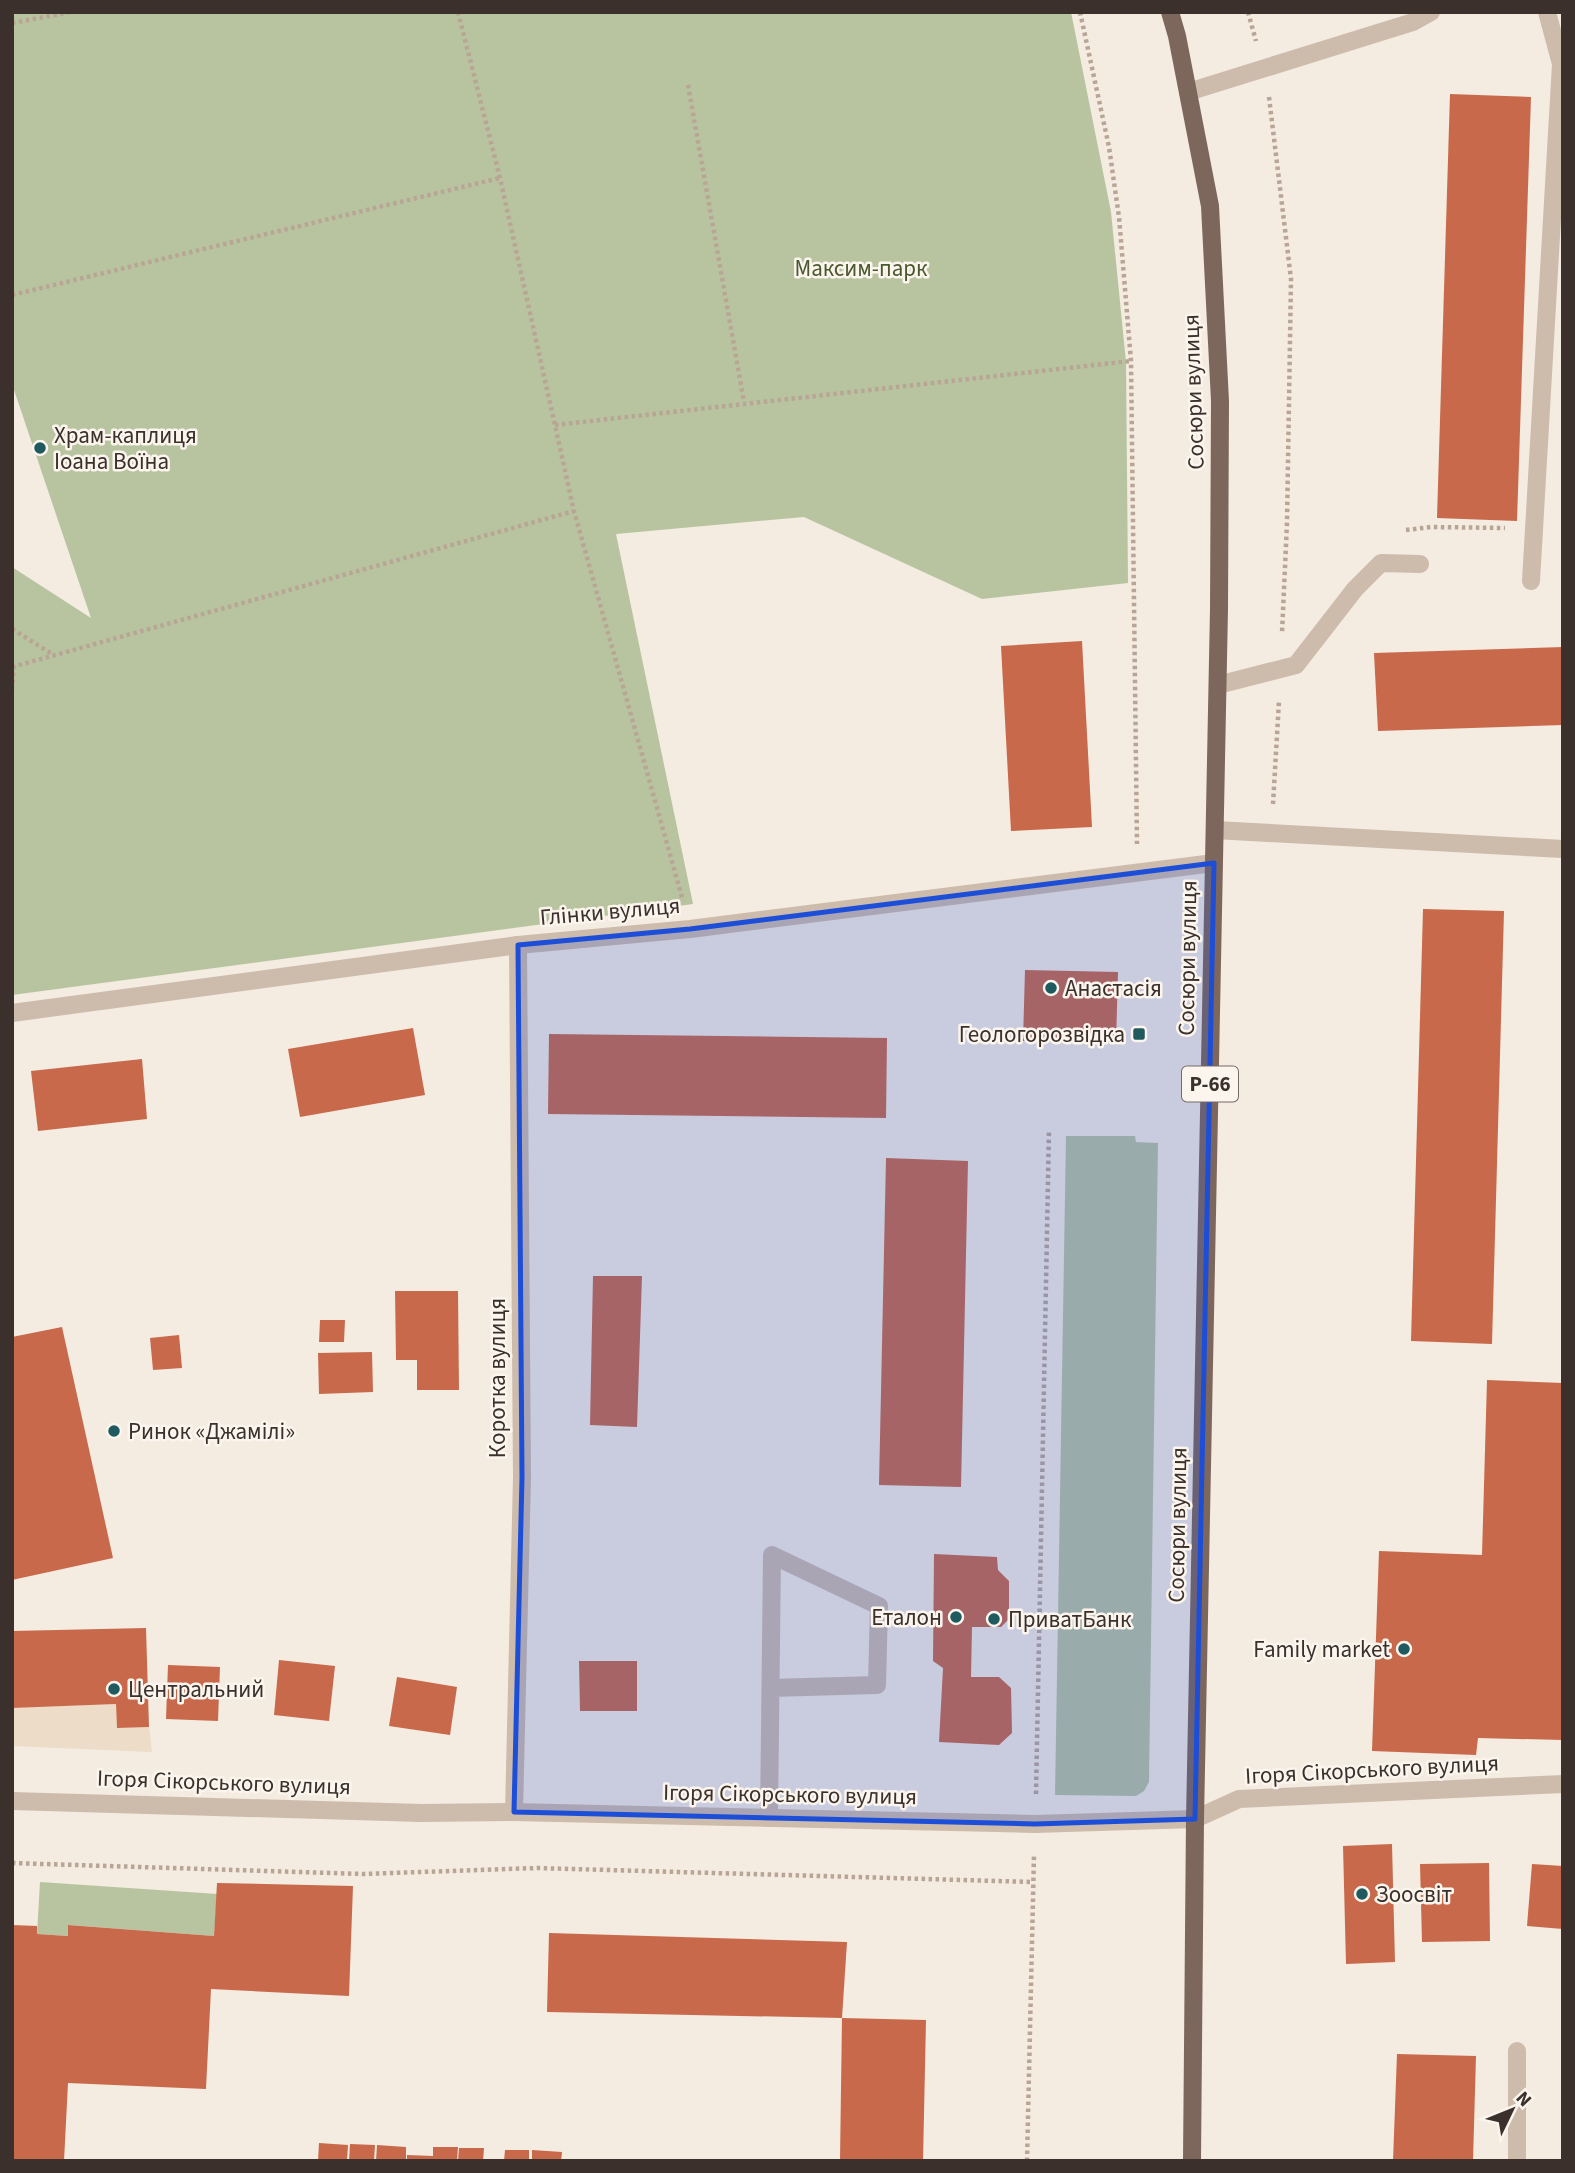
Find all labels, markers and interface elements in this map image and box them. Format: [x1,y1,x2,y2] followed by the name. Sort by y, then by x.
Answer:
[795,252,928,285] park label: Максим-парк
[1174,314,1213,470] street label: Сосюри вулиця
[54,419,197,478] place label: Храм-каплиця Іоана Воїна
[32,440,48,456] marker: Храм-каплиця Іоана Воїна
[1170,880,1205,1036] street label: Сосюри вулиця
[539,889,682,934] street label: Глінки вулиця
[1065,972,1162,1005] place label: Анастасія
[1043,980,1059,996] marker: Анастасія
[959,1018,1125,1051] place label: Геологорозвідка
[1131,1026,1147,1042] marker: Геологорозвідка
[1182,1066,1238,1102] road number: Р-66
[481,1298,514,1458] street label: Коротка вулиця
[128,1415,295,1448] place label: Ринок «Джамілі»
[106,1423,122,1439] marker: Ринок «Джамілі»
[1160,1447,1195,1603] street label: Сосюри вулиця
[871,1601,942,1634] place label: Еталон
[1008,1603,1132,1636] place label: ПриватБанк
[948,1609,964,1625] marker: Еталон
[986,1611,1002,1627] marker: ПриватБанк
[1253,1633,1390,1666] place label: Family market
[1396,1641,1412,1657] marker: Family market
[128,1673,264,1706] place label: Центральний
[106,1681,122,1697] marker: Центральний
[1244,1746,1500,1793] street label: Ігоря Сікорського вулиця
[97,1762,351,1803] street label: Ігоря Сікорського вулиця
[663,1776,917,1813] street label: Ігоря Сікорського вулиця
[1376,1878,1452,1911] place label: Зоосвіт
[1354,1886,1370,1902] marker: Зоосвіт
[1477,2075,1547,2145] north arrow
[1509,2086,1538,2113] text: N

